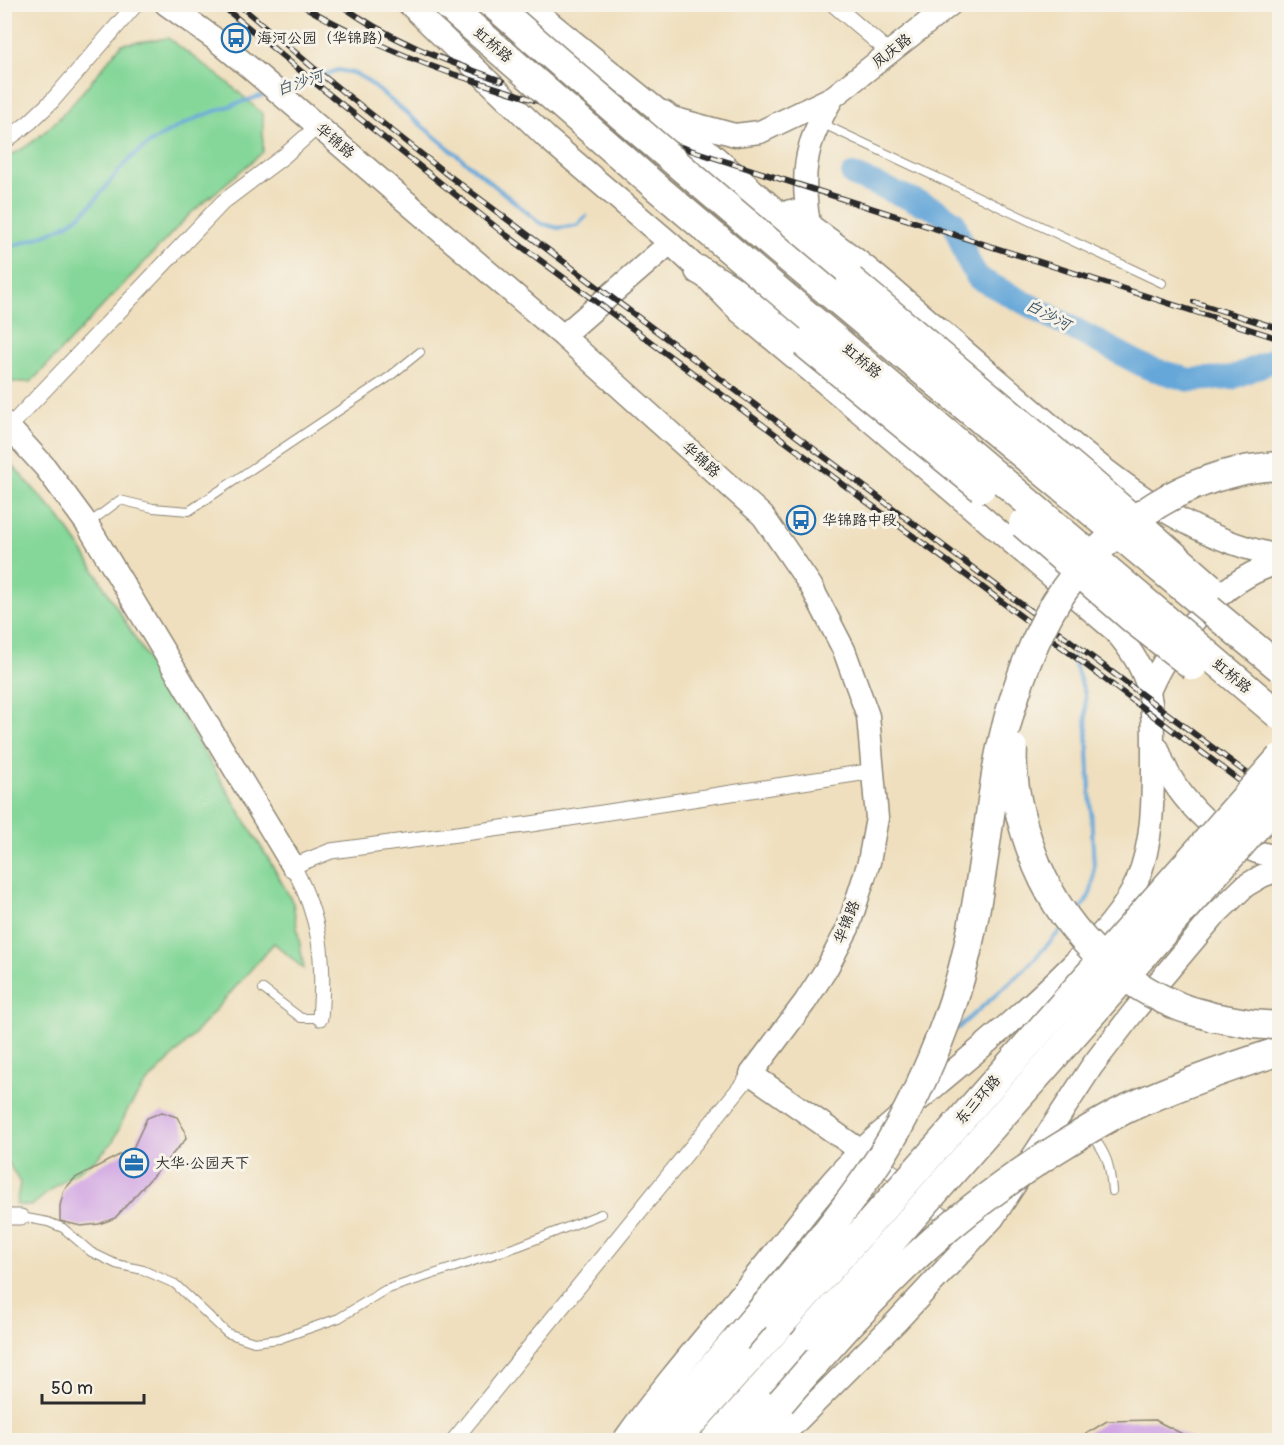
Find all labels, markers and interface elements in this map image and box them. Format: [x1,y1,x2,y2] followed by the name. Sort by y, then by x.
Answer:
[220,22,252,54] bus stop icon: 海河公园（华锦路）
[470,23,516,67] street label: 虹桥路
[257,29,392,48] place label: 海河公园（华锦路）
[868,30,916,72] street label: 凤庆路
[274,65,329,100] water label: 白沙河
[312,119,358,163] street label: 华锦路
[1022,295,1077,337] water label: 白沙河
[839,339,885,383] street label: 虹桥路
[678,438,724,482] street label: 华锦路
[785,504,817,536] bus stop icon: 华锦路中段
[822,511,897,530] place label: 华锦路中段
[1209,654,1255,698] street label: 虹桥路
[830,898,864,946] street label: 华锦路
[951,1071,1005,1129] street label: 东三环路
[118,1147,150,1179] office icon: 大华·公园天下
[155,1154,250,1173] place label: 大华·公园天下
[42,1367,144,1405] scale bar
[51,1377,93,1400] text: 50 m

